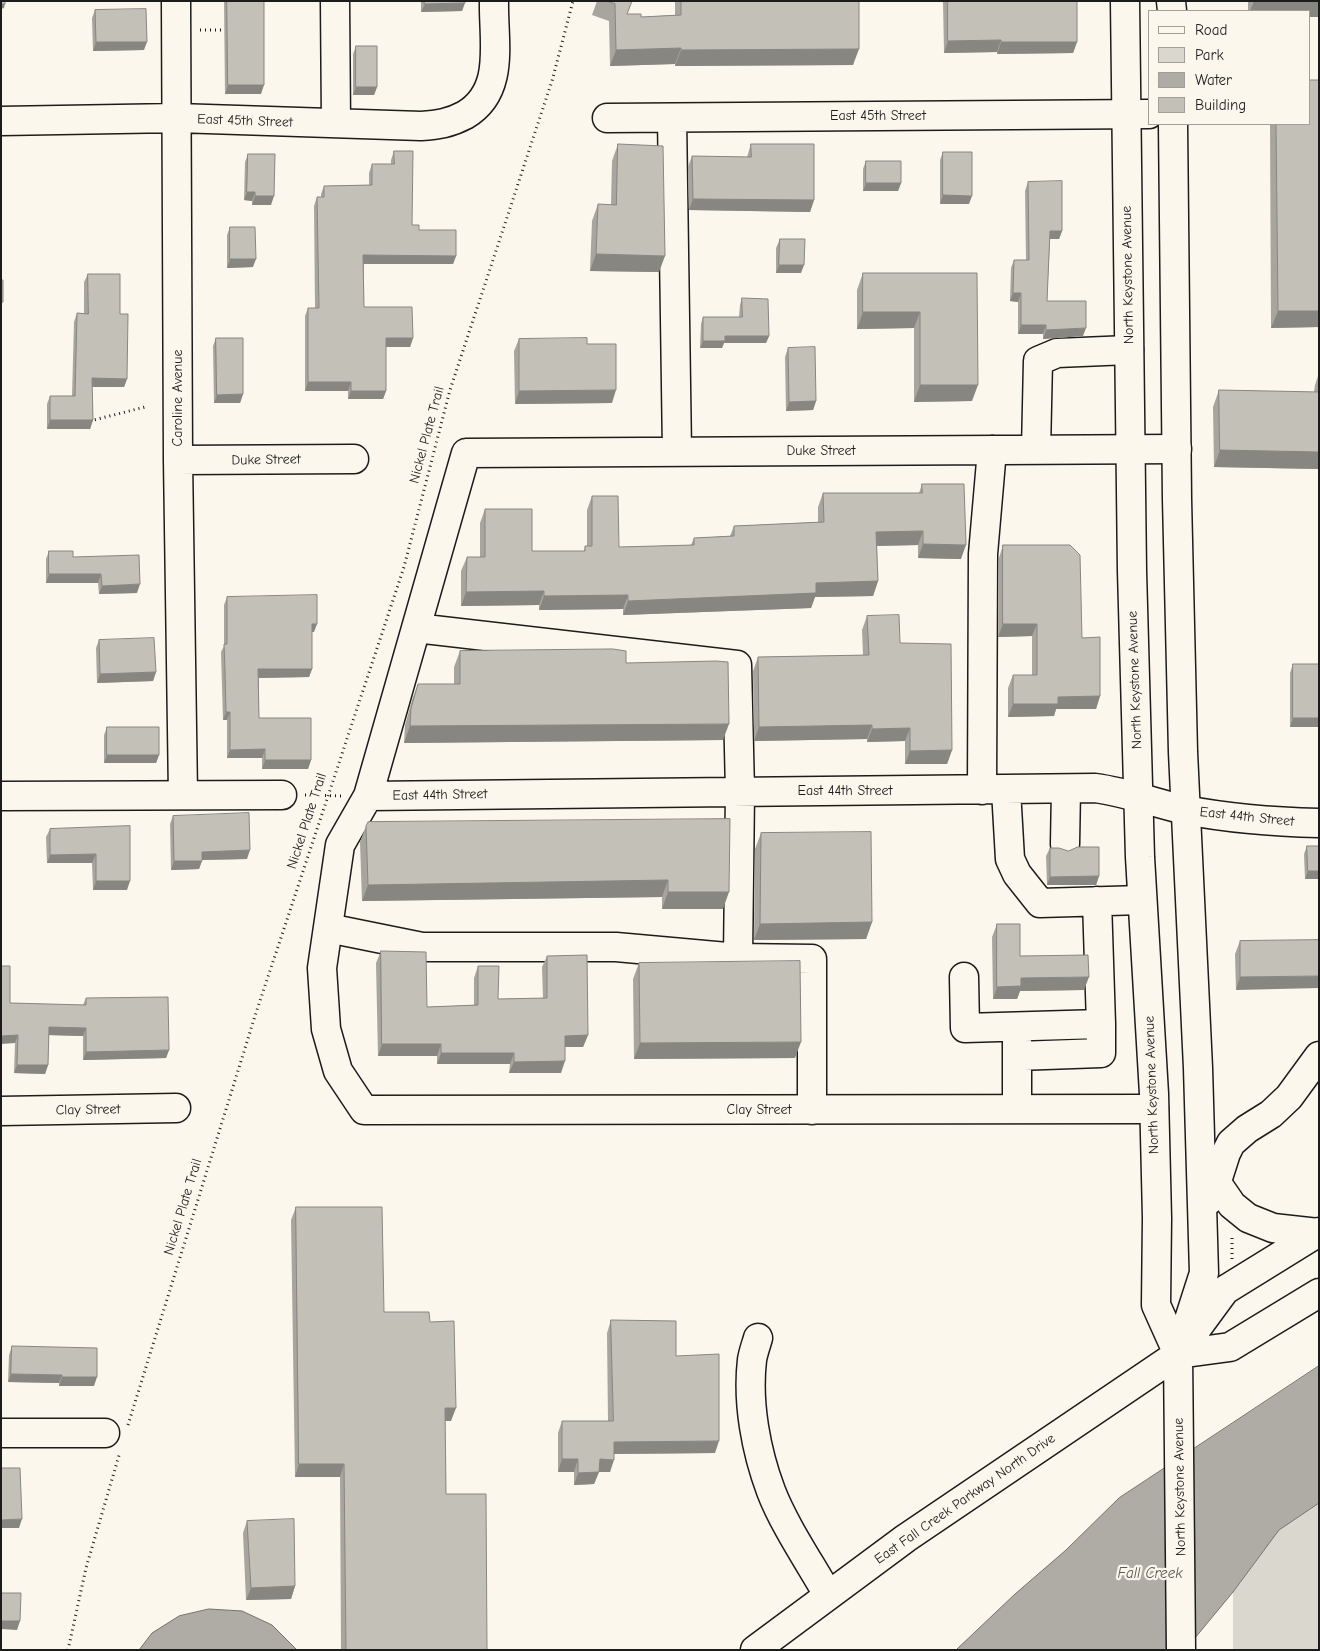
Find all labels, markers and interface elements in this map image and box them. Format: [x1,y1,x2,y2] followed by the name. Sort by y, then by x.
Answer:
[1148,10,1310,125] legend
[1195,21,1227,39] text: Road
[1195,46,1224,64] text: Park
[1195,71,1232,89] text: Water
[1195,96,1246,114] text: Building
[830,108,926,124] street label: East 45th Street
[197,111,293,131] street label: East 45th Street
[1118,206,1138,344] street label: North Keystone Avenue
[170,350,186,446] street label: Caroline Avenue
[406,385,448,485] street label: Nickel Plate Trail
[786,443,856,459] street label: Duke Street
[231,451,301,469] street label: Duke Street
[1124,611,1146,749] street label: North Keystone Avenue
[284,771,330,871] street label: Nickel Plate Trail
[798,783,892,799] street label: East 44th Street
[392,786,488,804] street label: East 44th Street
[1199,804,1295,830] street label: East 44th Street
[1141,1016,1163,1154] street label: North Keystone Avenue
[55,1101,121,1119] street label: Clay Street
[727,1102,791,1118] street label: Clay Street
[160,1157,206,1257] street label: Nickel Plate Trail
[1170,1418,1190,1556] street label: North Keystone Avenue
[872,1430,1058,1568] street label: East Fall Creek Parkway North Drive
[1118,1565,1182,1583] water label: Fall Creek

